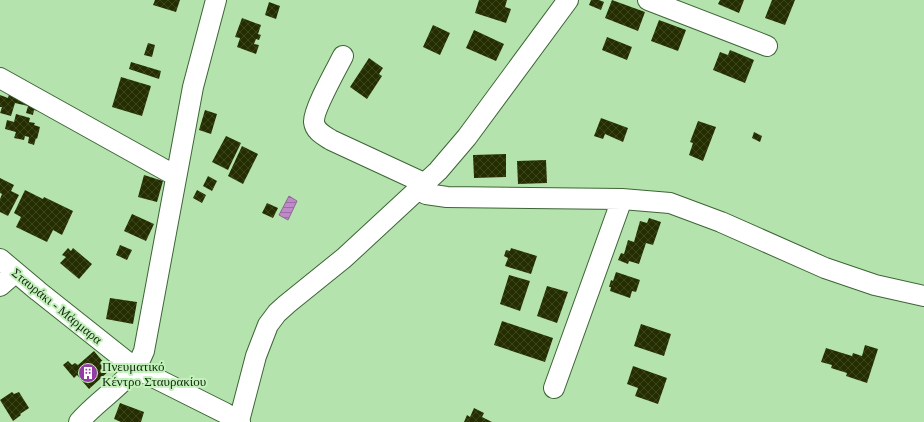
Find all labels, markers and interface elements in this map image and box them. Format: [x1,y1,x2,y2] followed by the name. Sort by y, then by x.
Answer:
[9,265,105,347] street label: Σταυράκι - Μάρμαρα
[102,359,206,389] place label: Πνευματικό Κέντρο Σταυρακίου
[77,362,99,384] building icon: Πνευματικό Κέντρο Σταυρακίου

